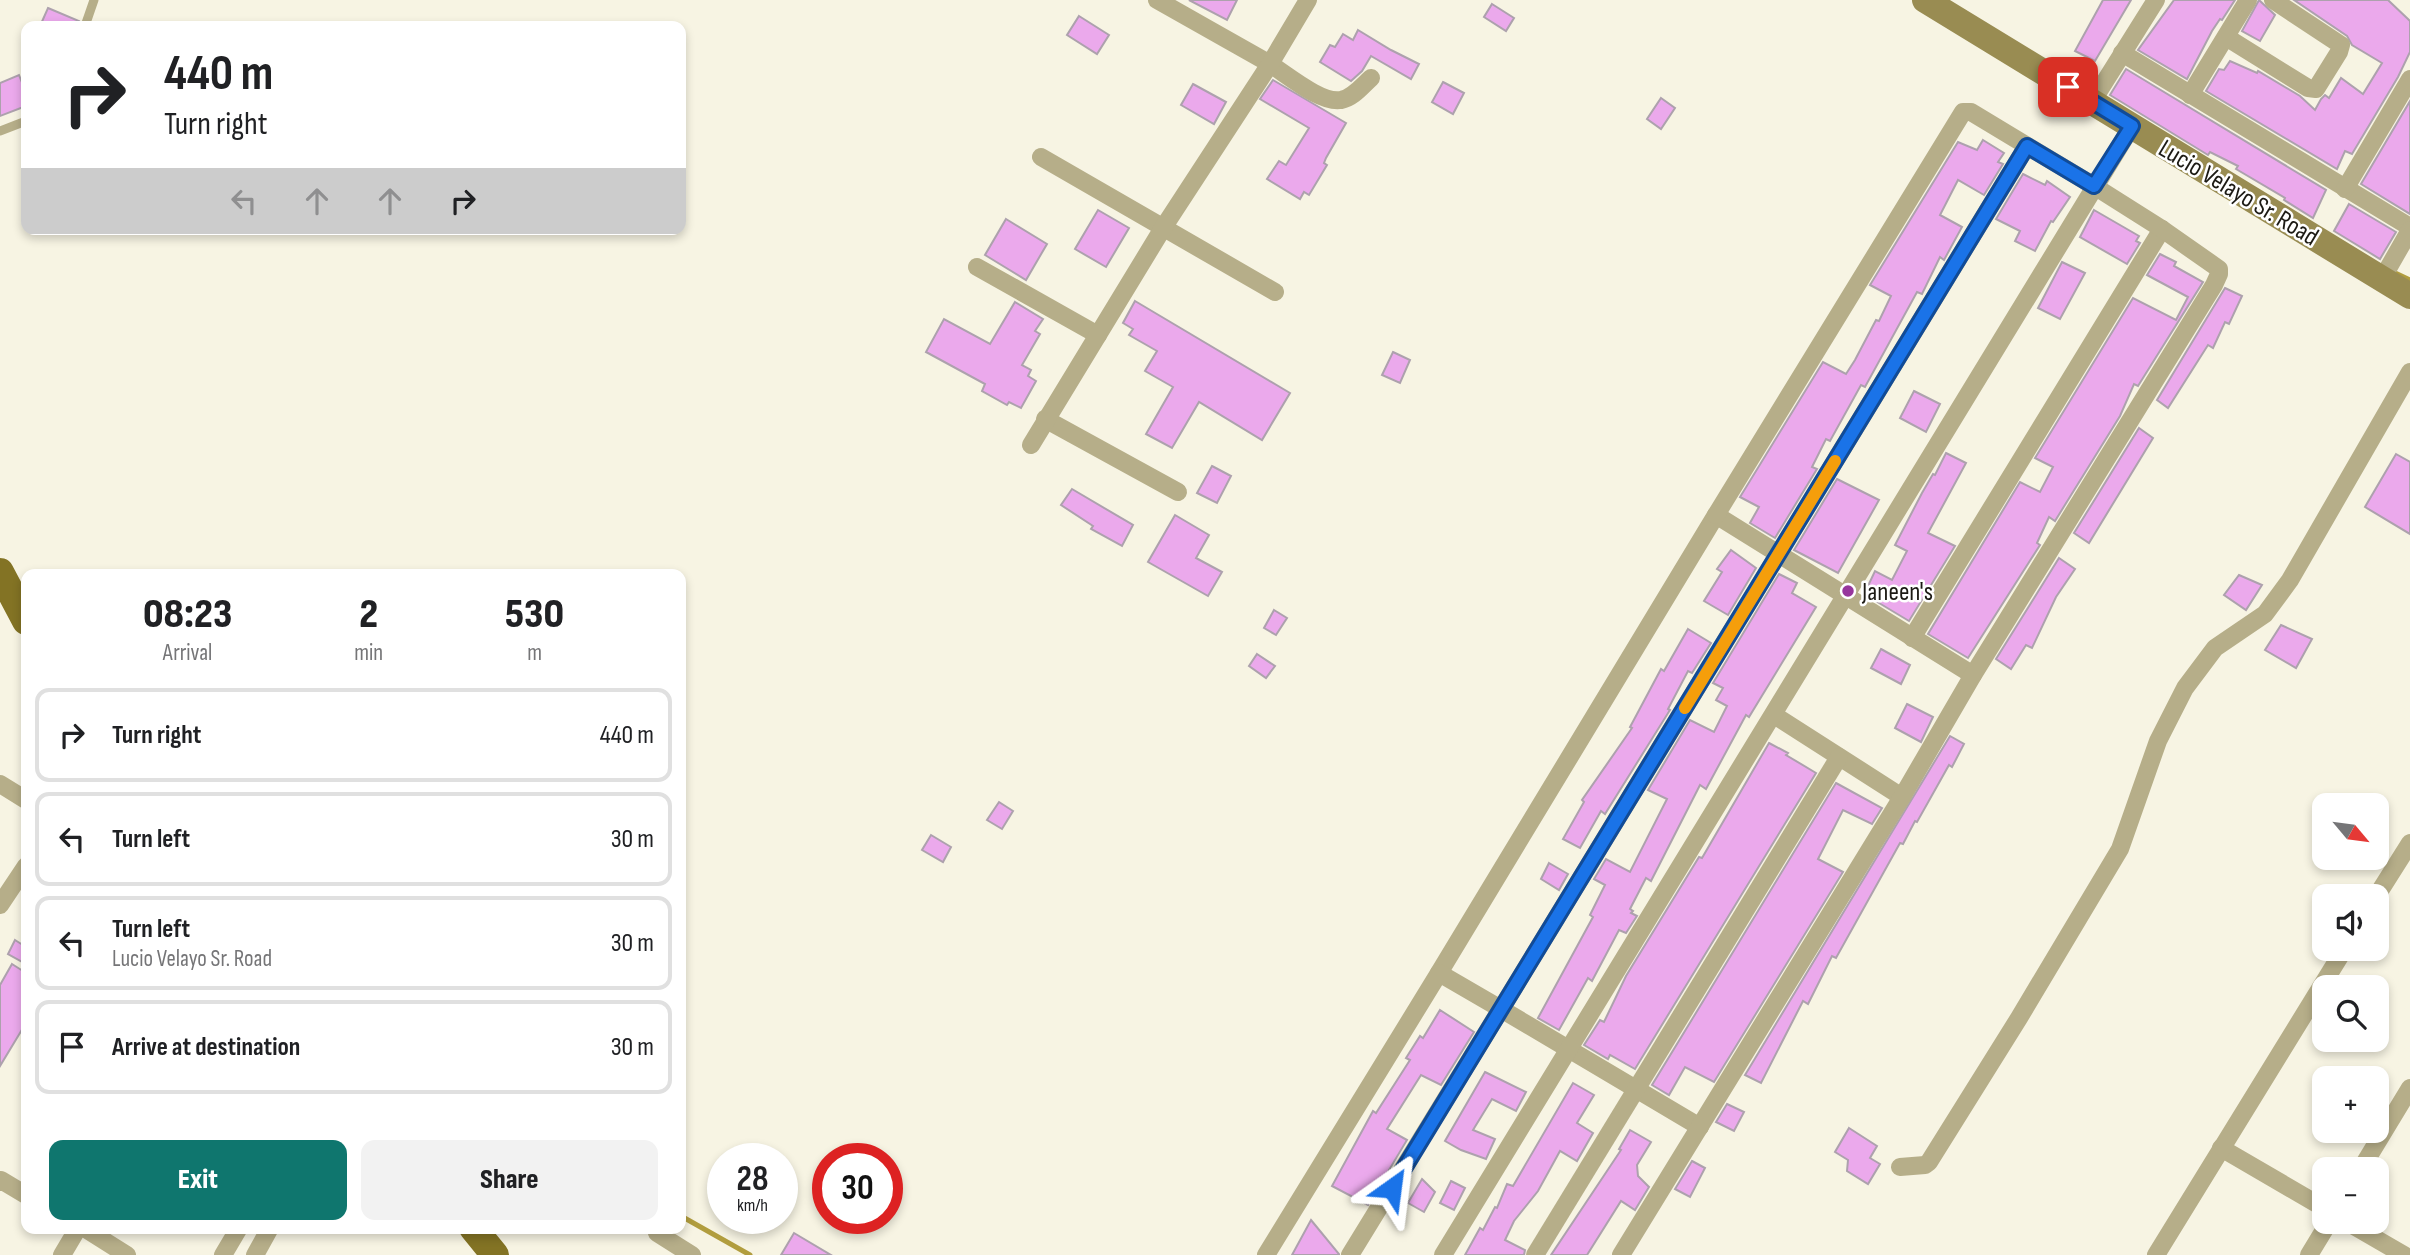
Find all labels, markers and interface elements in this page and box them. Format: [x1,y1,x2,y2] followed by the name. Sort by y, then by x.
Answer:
[164,45,273,104] text: 440 m
[49,49,140,140] icon: right
[2038,57,2098,117] pin
[2049,68,2087,106] icon: arrive
[164,105,268,144] text: Turn right
[2153,133,2324,253] street label: Lucio Velayo Sr. Road
[225,182,263,220] icon: left
[298,182,336,220] icon: ahead
[371,182,409,220] icon: ahead
[444,182,482,220] icon: right
[1861,577,1933,608] place label: Janeen's
[1840,583,1856,599] marker: Janeen's
[143,589,232,640] text: 08:23
[359,589,378,640] text: 2
[505,589,564,640] text: 530
[163,639,212,667] text: Arrival
[354,639,383,667] text: min
[527,639,542,667] text: m
[53,716,91,754] icon: right
[112,720,201,751] text: Turn right
[600,720,654,751] text: 440 m
[2312,793,2389,870] north arrow
[2312,793,2389,1234] map controls
[53,820,91,858] icon: left
[112,824,190,855] text: Turn left
[611,824,654,855] text: 30 m
[2312,884,2389,961] button: sound
[112,914,190,945] text: Turn left
[53,924,91,962] icon: left
[611,928,654,959] text: 30 m
[112,945,272,973] text: Lucio Velayo Sr. Road
[2312,975,2389,1052] button: search
[53,1028,91,1066] icon: arrive
[112,1032,300,1063] text: Arrive at destination
[611,1032,654,1063] text: 30 m
[2312,1066,2389,1143] button: +
[49,1140,347,1220] button: Exit
[361,1140,658,1220] button: Share
[812,1143,903,1234] speed limit sign: 30
[1355,1151,1429,1225] position arrow
[2312,1157,2389,1234] button: −
[737,1158,768,1201] text: 28
[737,1195,768,1216] text: km/h

